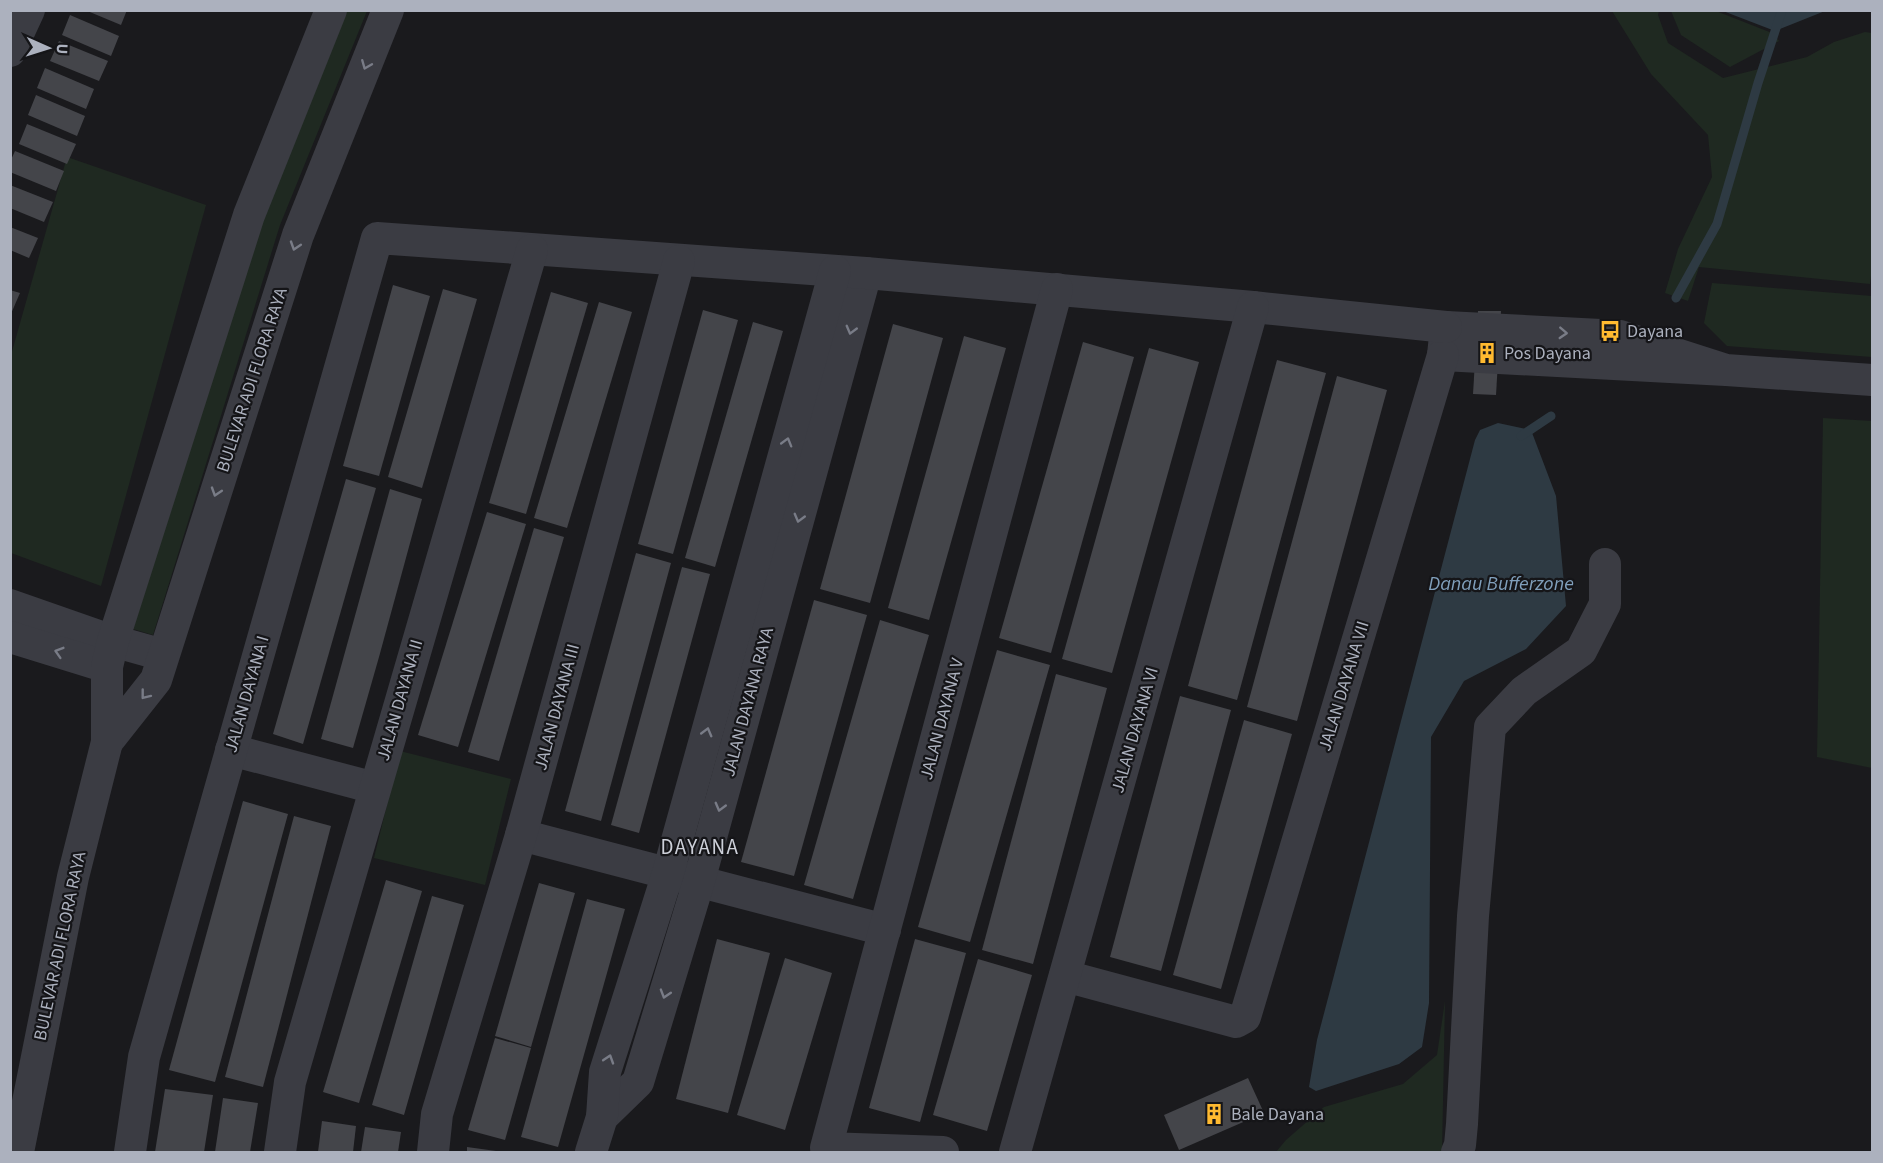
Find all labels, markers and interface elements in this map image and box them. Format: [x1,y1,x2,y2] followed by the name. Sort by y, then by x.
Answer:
[18,18,78,78] north arrow
[51,43,73,55] text: U
[361,59,374,70] one-way arrow
[290,240,302,251] one-way arrow
[210,284,294,476] street label: BULEVAR ADI FLORA RAYA
[1598,319,1622,343] bus stop icon: Dayana
[1627,319,1683,344] place label: Dayana
[846,324,858,335] one-way arrow
[1558,326,1567,339] one-way arrow
[1475,341,1499,365] building icon: Pos Dayana
[1504,341,1591,366] place label: Pos Dayana
[780,438,792,448] one-way arrow
[210,486,223,497] one-way arrow
[794,512,806,523] one-way arrow
[1428,570,1574,598] water label: Danau Bufferzone
[1312,618,1376,754] street label: JALAN DAYANA VII
[716,624,780,779] street label: JALAN DAYANA RAYA
[218,633,276,755] street label: JALAN DAYANA I
[371,636,429,764] street label: JALAN DAYANA II
[528,641,586,773] street label: JALAN DAYANA III
[54,647,65,660] one-way arrow
[914,655,970,783] street label: JALAN DAYANA V
[1105,664,1165,796] street label: JALAN DAYANA VI
[141,688,152,699] one-way arrow
[700,727,712,737] one-way arrow
[715,801,727,812] one-way arrow
[661,832,739,862] district label: DAYANA
[28,849,92,1043] street label: BULEVAR ADI FLORA RAYA
[660,988,672,999] one-way arrow
[602,1054,614,1065] one-way arrow
[1202,1102,1226,1126] building icon: Bale Dayana
[1231,1102,1324,1127] place label: Bale Dayana

